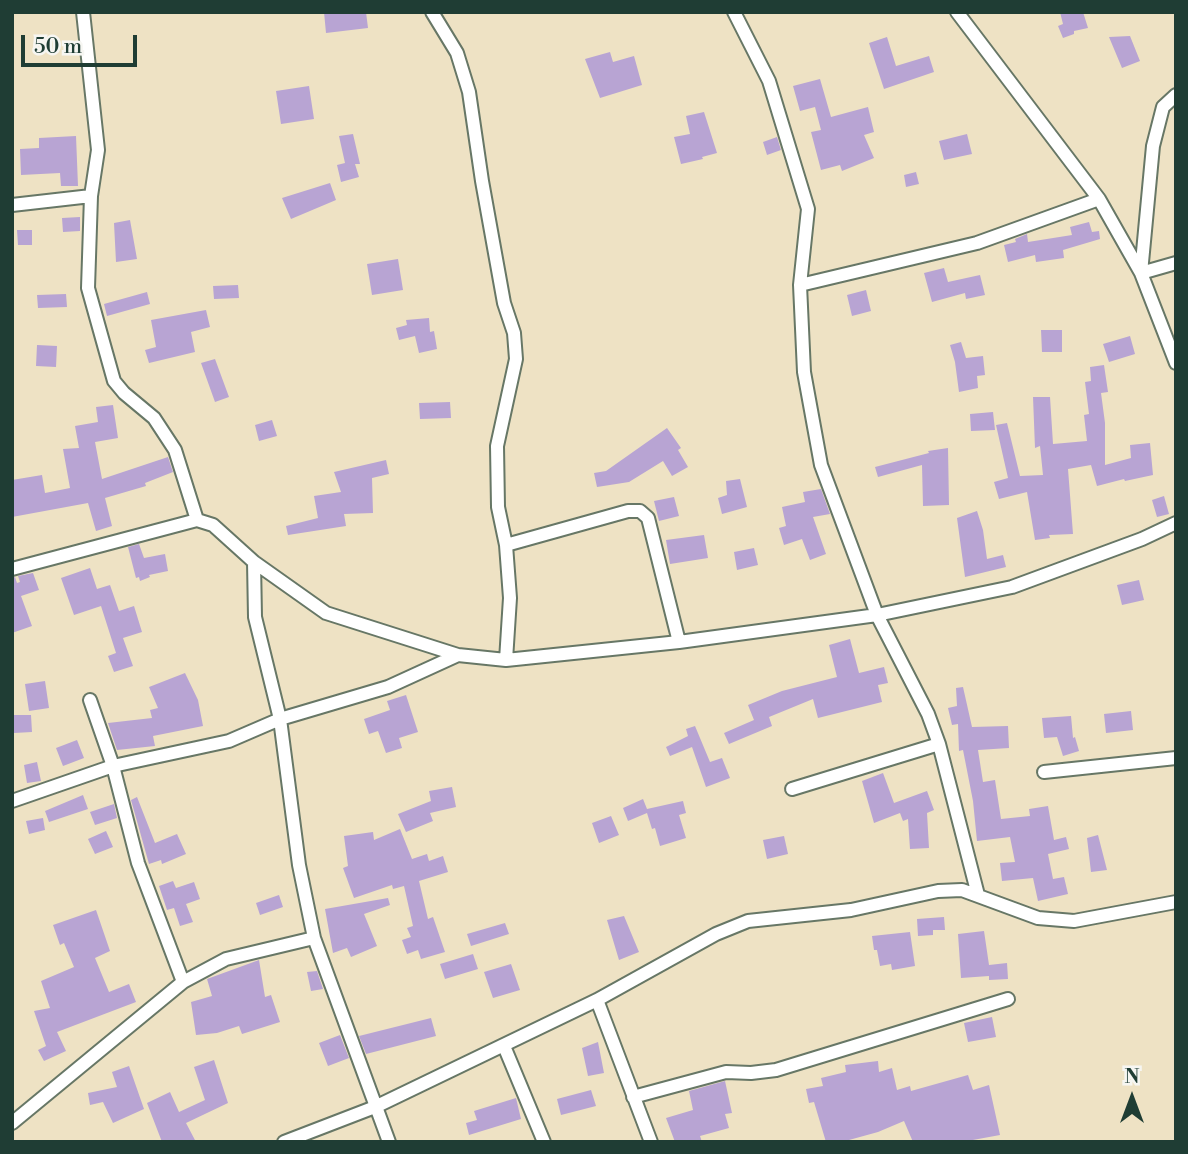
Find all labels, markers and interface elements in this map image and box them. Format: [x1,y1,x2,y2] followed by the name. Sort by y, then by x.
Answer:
[24,21,140,65] scale bar
[34,34,82,60] text: 50 m
[1097,1063,1167,1133] north arrow
[1124,1065,1140,1089] text: N

